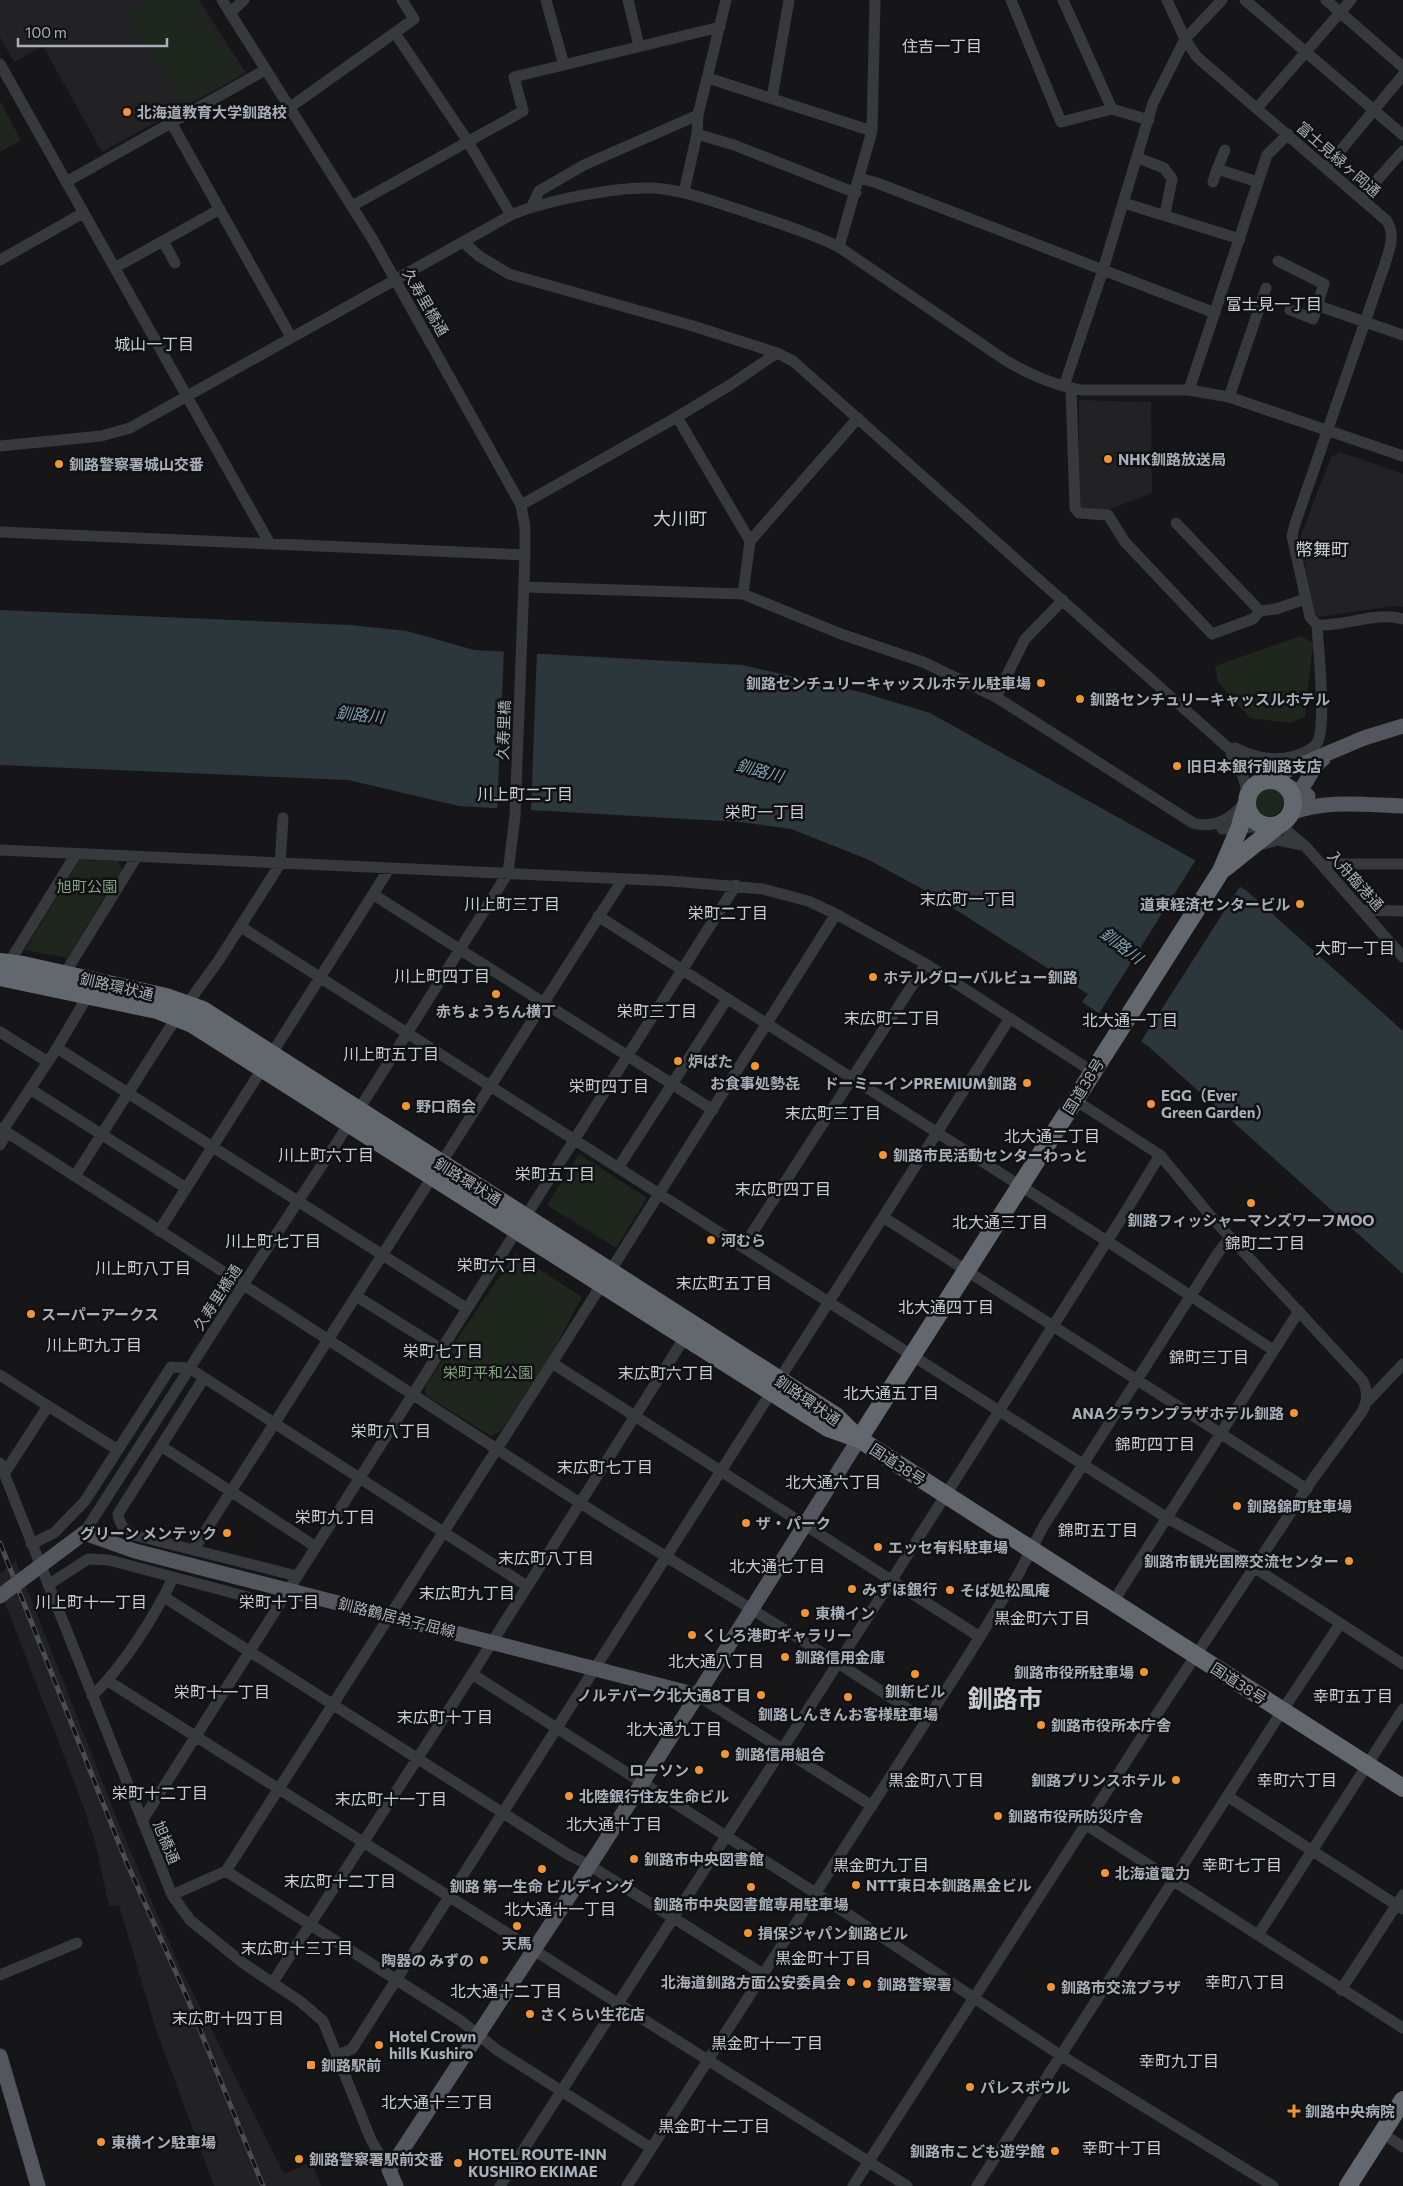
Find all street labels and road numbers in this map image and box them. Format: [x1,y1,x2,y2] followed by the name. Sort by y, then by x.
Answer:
[1293,118,1385,200] street label: 富士見緑ヶ岡通
[399,265,453,339] street label: 久寿里橋通
[493,700,513,760] street label: 久寿里橋
[1324,846,1388,914] street label: 入舟臨港通
[78,969,156,1003] street label: 釧路環状通
[1059,1055,1107,1117] street label: 国道38号
[431,1153,505,1209] street label: 釧路環状通
[189,1261,245,1333] street label: 久寿里橋通
[772,1371,844,1429] street label: 釧路環状通
[867,1439,929,1489] street label: 国道38号
[337,1594,457,1640] street label: 釧路鶴居弟子屈線
[1208,1658,1270,1708] street label: 国道38号
[150,1818,184,1866] street label: 旭橋通

